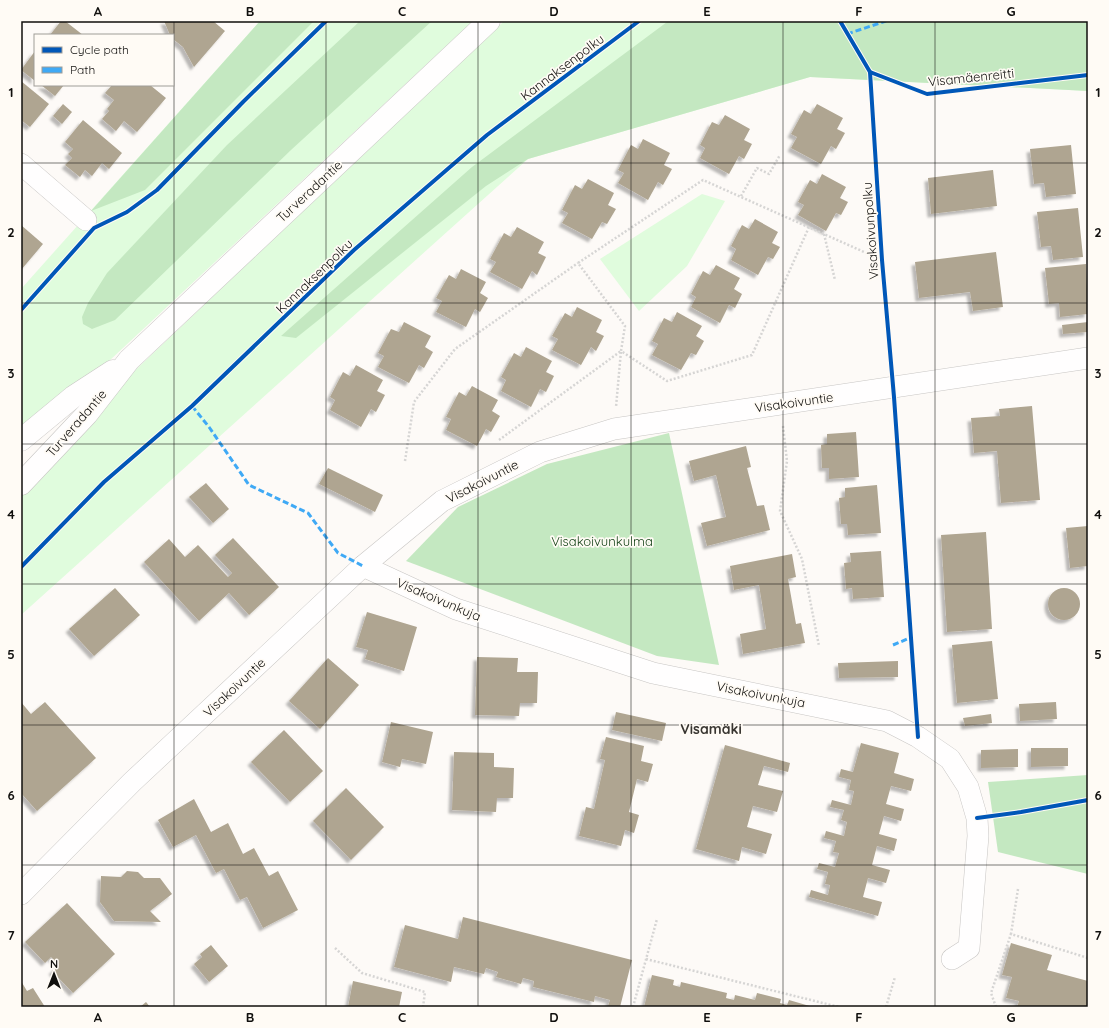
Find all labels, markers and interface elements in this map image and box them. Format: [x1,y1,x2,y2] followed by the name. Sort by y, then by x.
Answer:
[94,3,103,19] text: A
[246,3,254,19] text: B
[398,3,406,19] text: C
[549,3,559,19] text: D
[703,3,711,19] text: E
[855,3,863,19] text: F
[1006,3,1016,19] text: G
[517,30,607,104] street label: Kannaksenpolku
[34,34,174,86] legend
[70,42,129,57] text: Cycle path
[70,62,95,77] text: Path
[927,65,1015,89] street label: Visamäenreitti
[8,84,14,100] text: 1
[1095,84,1101,100] text: 1
[273,156,345,226] street label: Turveradantie
[859,182,881,280] street label: Visakoivunpolku
[7,224,15,240] text: 2
[1094,224,1102,240] text: 2
[272,235,356,317] street label: Kannaksenpolku
[8,365,15,381] text: 3
[1095,365,1102,381] text: 3
[42,386,110,460] street label: Turveradantie
[754,389,834,415] street label: Visakoivuntie
[443,456,521,506] street label: Visakoivuntie
[7,506,15,522] text: 4
[1094,506,1102,522] text: 4
[551,533,653,549] park label: Visakoivunkulma
[394,574,484,624] street label: Visakoivunkuja
[7,646,15,662] text: 5
[1094,646,1102,662] text: 5
[200,654,268,720] street label: Visakoivuntie
[715,678,807,710] street label: Visakoivunkuja
[680,720,742,738] district label: Visamäki
[7,787,15,803] text: 6
[1094,787,1102,803] text: 6
[7,927,15,943] text: 7
[1094,927,1102,943] text: 7
[34,954,74,994] north arrow
[50,957,58,971] text: N
[94,1009,103,1025] text: A
[246,1009,254,1025] text: B
[398,1009,406,1025] text: C
[549,1009,559,1025] text: D
[703,1009,711,1025] text: E
[855,1009,863,1025] text: F
[1006,1009,1016,1025] text: G

